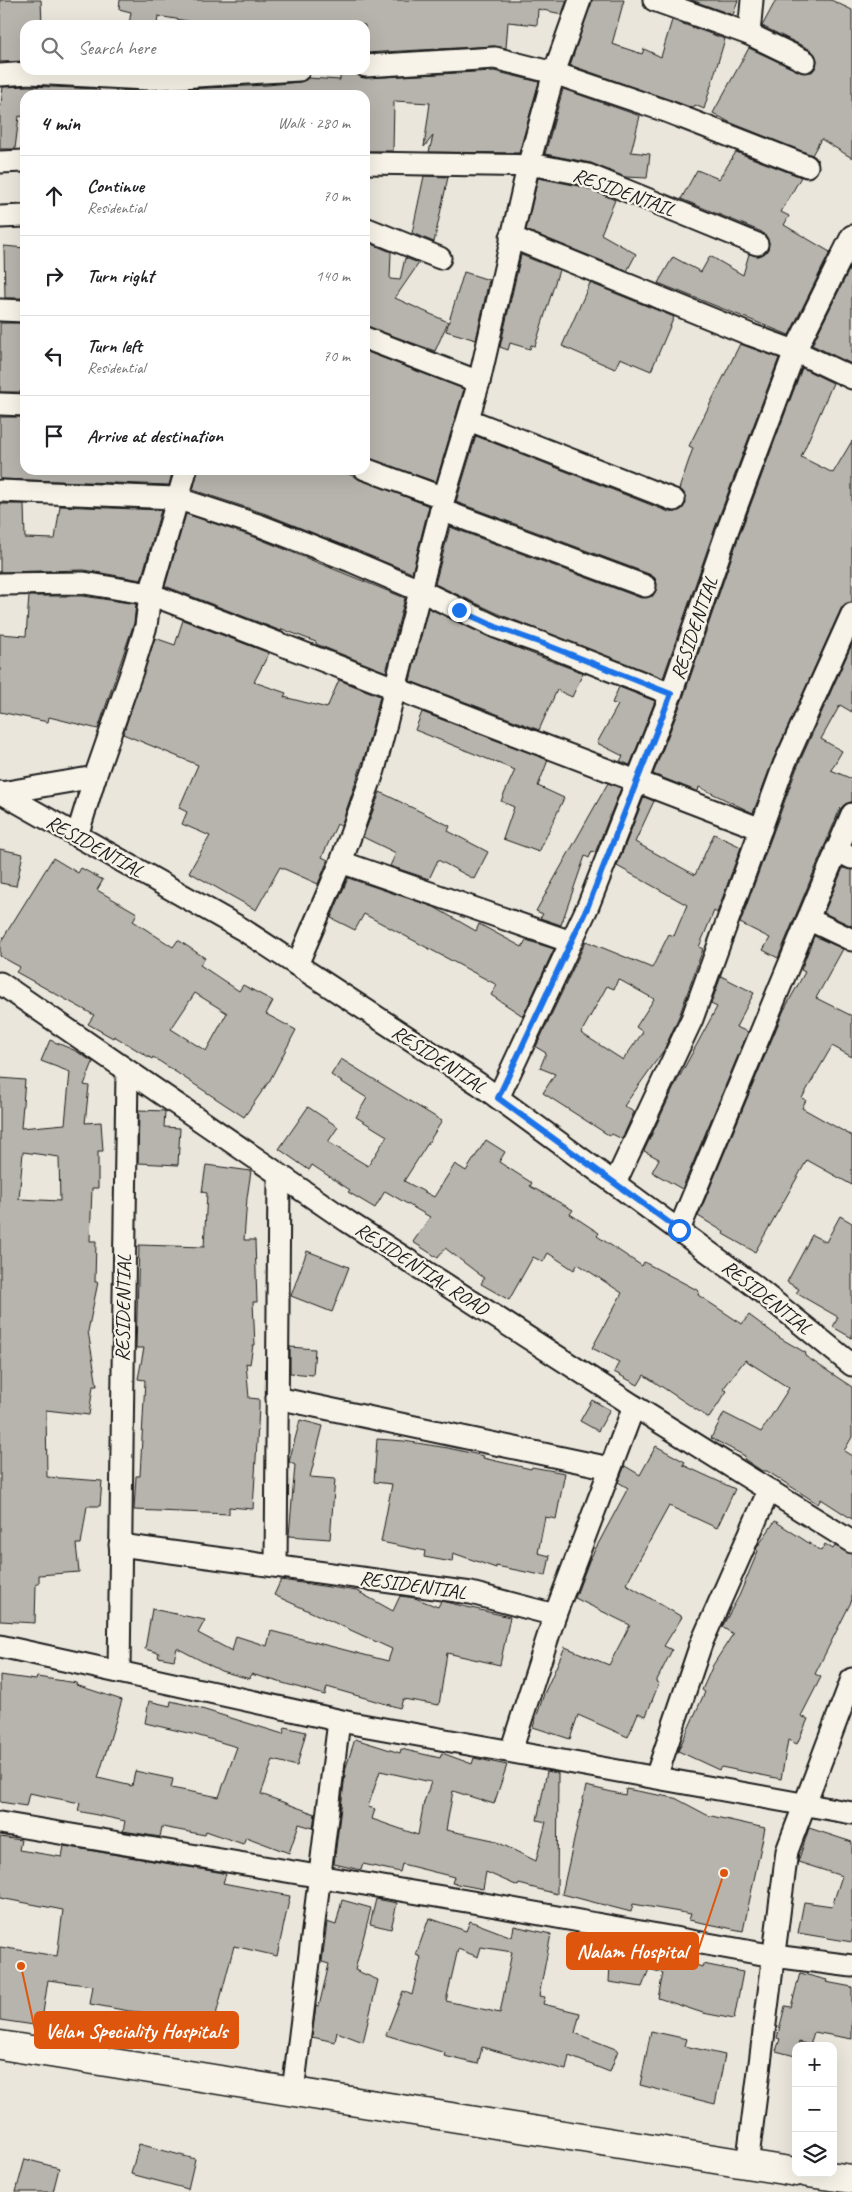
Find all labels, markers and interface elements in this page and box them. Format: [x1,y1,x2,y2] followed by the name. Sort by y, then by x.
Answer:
[20,20,370,75] search box
[38,34,66,62] icon: search
[78,36,155,60] text: Search here
[40,110,80,136] text: 4 min
[278,113,350,133] text: Walk · 280 m
[570,162,679,222] street label: RESIDENTAIL
[87,174,144,198] text: Continue
[40,182,68,210] icon: ahead
[323,186,350,206] text: 70 m
[87,198,145,218] text: Residential
[40,262,68,290] icon: right
[87,264,154,288] text: Turn right
[316,266,350,286] text: 140 m
[87,334,142,358] text: Turn left
[40,342,68,370] icon: left
[323,346,350,366] text: 70 m
[87,358,145,378] text: Residential
[40,422,68,450] icon: arrive
[87,424,223,448] text: Arrive at destination
[665,573,723,683] street label: RESIDENTIAL
[448,599,471,622] route end
[42,809,148,883] street label: RESIDENTIAL
[387,1019,491,1099] street label: RESIDENTIAL
[351,1217,495,1322] street label: RESIDENTIAL ROAD
[668,1219,691,1242] route start
[110,1254,136,1362] street label: RESIDENTIAL
[717,1254,817,1340] street label: RESIDENTIAL
[358,1565,468,1605] street label: RESIDENTIAL
[567,1933,698,1969] callout: Nalam Hospital
[577,1938,692,1964] text: Nalam Hospital
[35,2012,238,2048] callout: Velan Speciality Hospitals
[45,2018,230,2044] text: Velan Speciality Hospitals
[792,2042,837,2177] map controls
[792,2042,837,2087] button: +
[792,2087,837,2132] button: −
[792,2132,837,2177] button: layers

